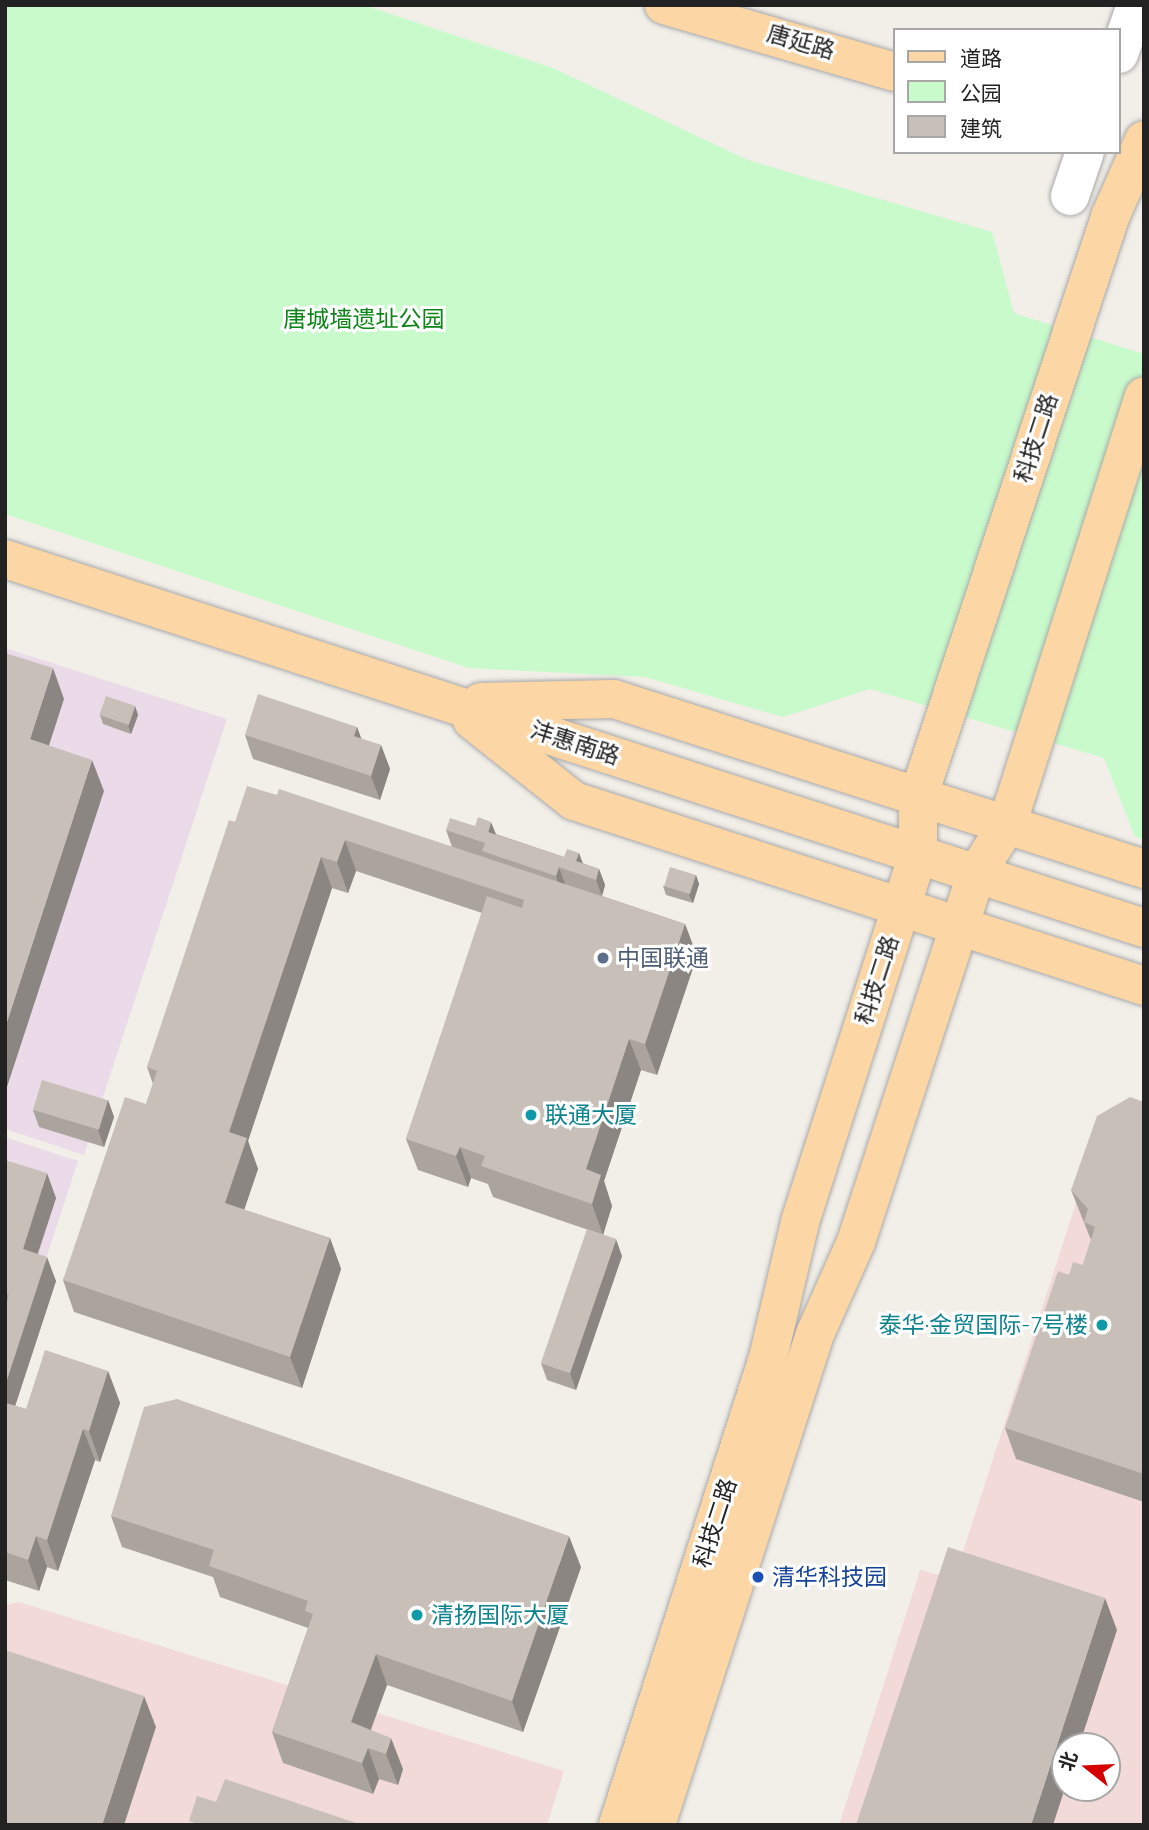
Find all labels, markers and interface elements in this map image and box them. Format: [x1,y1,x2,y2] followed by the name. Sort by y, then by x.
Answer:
[764,19,838,65] street label: 唐延路
[894,28,1121,154] legend
[960,45,1002,71] text: 道路
[960,80,1002,106] text: 公园
[960,115,1002,141] text: 建筑
[284,305,444,333] park label: 唐城墙遗址公园
[1009,390,1063,486] street label: 科技二路
[527,716,623,770] street label: 沣惠南路
[850,932,904,1028] street label: 科技二路
[617,944,709,972] place label: 中国联通
[595,950,611,966] marker: 中国联通
[545,1101,637,1129] place label: 联通大厦
[523,1107,539,1123] marker: 联通大厦
[879,1311,1088,1339] place label: 泰华·金贸国际-7号楼
[1094,1317,1110,1333] marker: 泰华·金贸国际-7号楼
[688,1475,742,1571] street label: 科技二路
[772,1563,887,1591] place label: 清华科技园
[750,1569,766,1585] marker: 清华科技园
[431,1601,569,1629] place label: 清扬国际大厦
[409,1607,425,1623] marker: 清扬国际大厦
[1051,1732,1121,1802] north arrow
[1054,1748,1082,1774] text: 北

